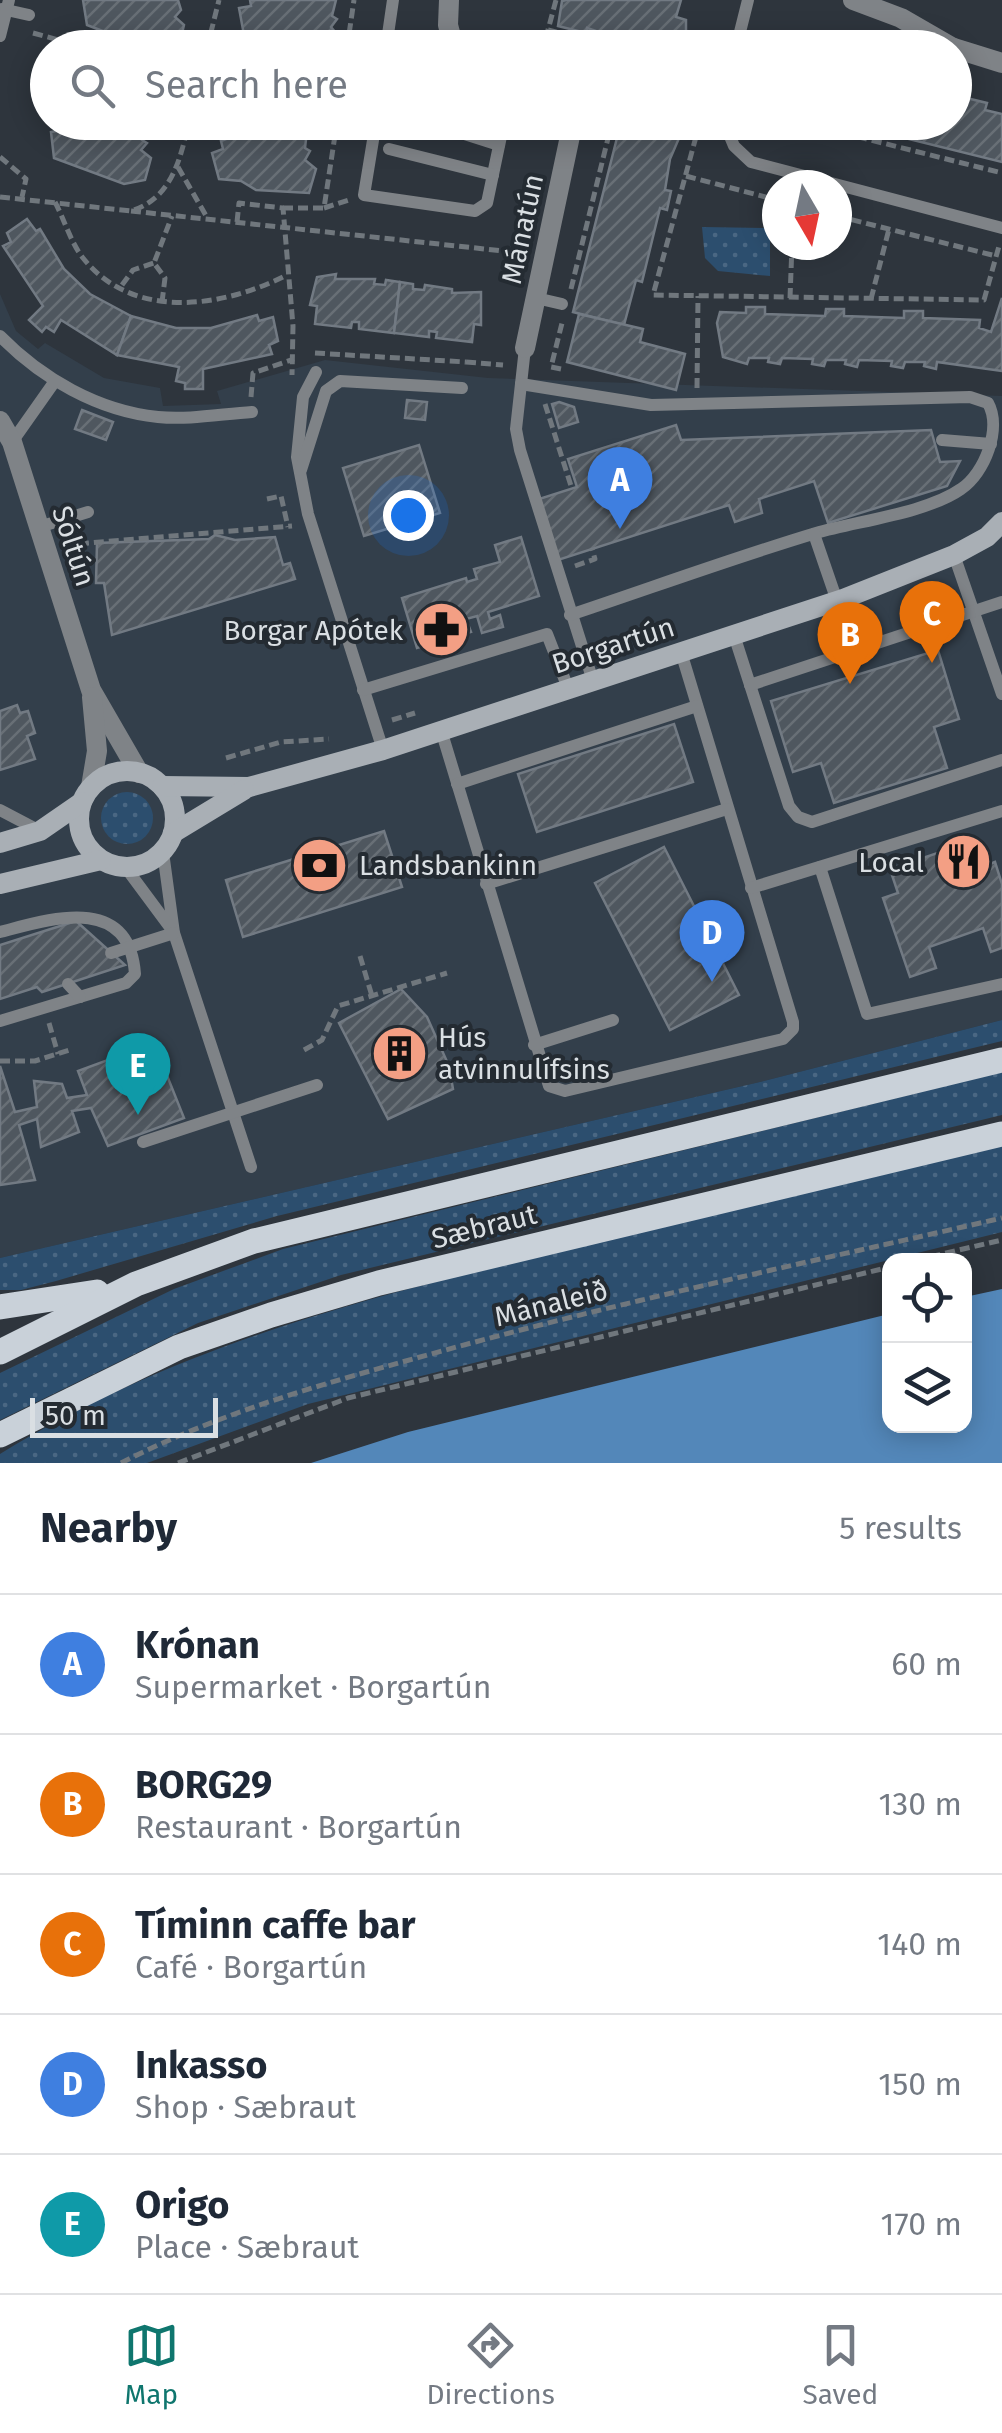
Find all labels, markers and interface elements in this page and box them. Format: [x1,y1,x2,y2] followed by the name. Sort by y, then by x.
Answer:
[30,30,972,140] search box
[65,58,120,113] icon: search
[145,62,348,108] text: Search here
[762,170,852,260] north arrow
[495,171,550,287] street label: Mánatún
[588,446,652,529] pin: A
[383,490,434,541] your location
[45,502,102,591] street label: Sóltún
[900,580,964,663] pin: C
[412,600,472,660] pharmacy icon: Borgar Apótek
[818,602,882,684] pin: B
[548,610,678,681] street label: Borgartún
[223,614,404,647] place label: Borgar Apótek
[933,832,993,892] restaurant icon: Local
[290,835,350,895] bank icon: Landsbankinn
[858,846,924,879] place label: Local
[359,849,537,882] place label: Landsbankinn
[680,900,744,982] pin: D
[438,1021,610,1086] place label: Hús atvinnulífsins
[369,1023,429,1083] building icon: Hús atvinnulífsins
[106,1032,170,1115] pin: E
[428,1197,541,1255] street label: Sæbraut
[882,1253,972,1433] map controls
[882,1253,972,1343] button: locate
[491,1273,611,1333] street label: Mánaleið
[882,1343,972,1433] button: layers
[30,1393,218,1438] scale bar
[45,1399,106,1432] text: 50 m
[40,1503,177,1553] text: Nearby
[839,1509,962,1547] text: 5 results
[135,1622,260,1668] text: Krónan
[63,1645,82,1683] text: A
[891,1645,962,1683] text: 60 m
[135,1668,492,1706] text: Supermarket · Borgartún
[135,1762,272,1808] text: BORG29
[63,1785,82,1823] text: B
[878,1785,962,1823] text: 130 m
[135,1808,462,1846] text: Restaurant · Borgartún
[135,1902,416,1948] text: Tíminn caffe bar
[63,1925,82,1963] text: C
[877,1925,962,1963] text: 140 m
[135,1948,367,1986] text: Café · Borgartún
[135,2042,268,2088] text: Inkasso
[62,2065,83,2103] text: D
[878,2065,962,2103] text: 150 m
[135,2088,356,2126] text: Shop · Sæbraut
[135,2182,230,2228] text: Origo
[64,2205,81,2243] text: E
[881,2205,962,2243] text: 170 m
[135,2228,359,2266] text: Place · Sæbraut
[124,2318,179,2411] tab: Map
[426,2318,555,2411] tab: Directions
[802,2318,878,2411] tab: Saved

